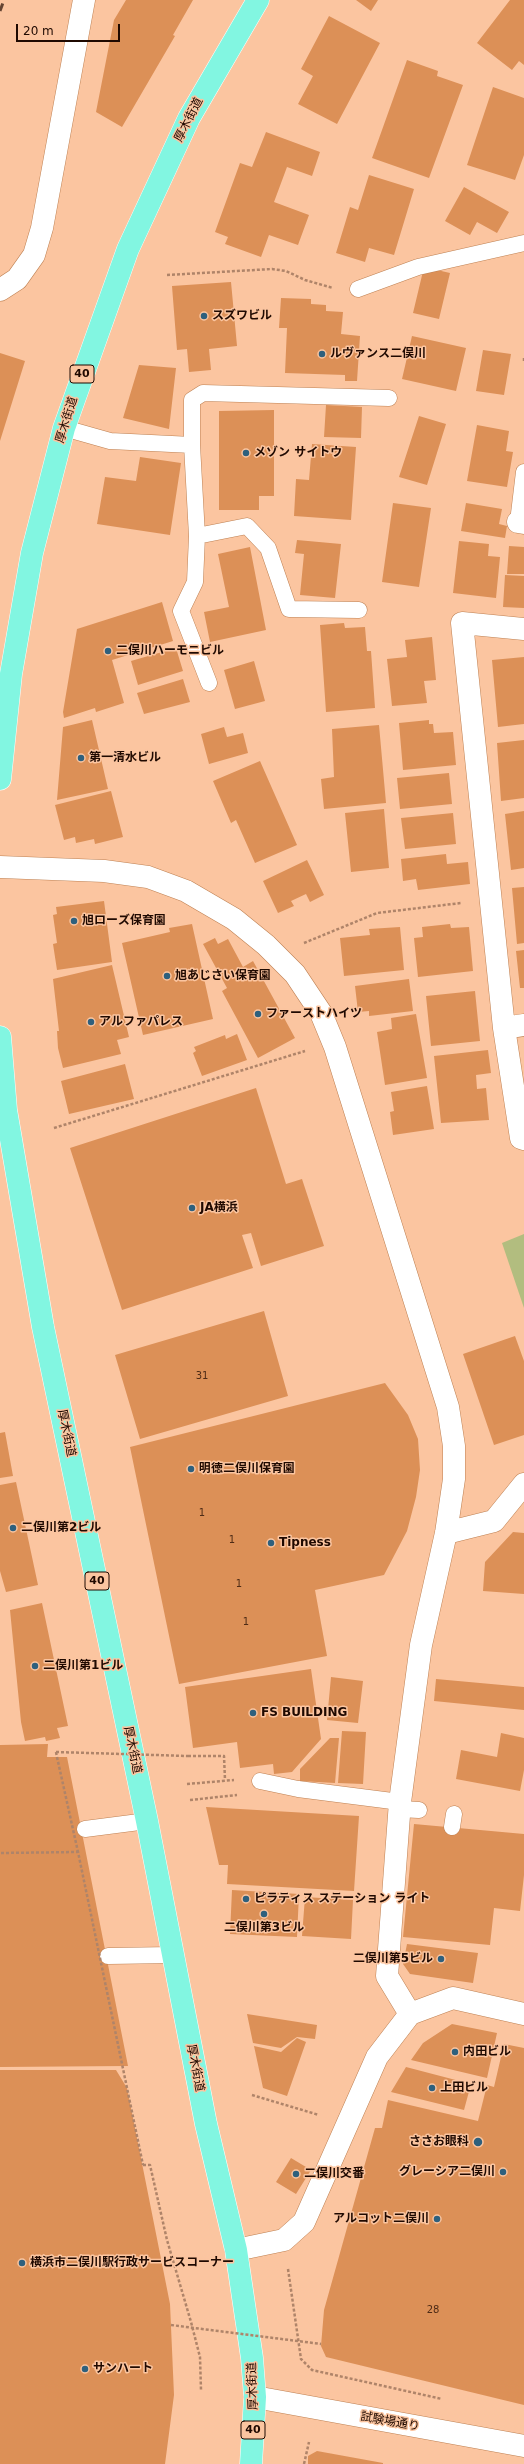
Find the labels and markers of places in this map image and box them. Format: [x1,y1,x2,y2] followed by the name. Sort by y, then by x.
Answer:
[212,309,272,323] place label: スズワビル
[199,311,209,321] marker: スズワビル
[330,347,426,361] place label: ルヴァンス二俣川
[317,349,327,359] marker: ルヴァンス二俣川
[254,446,342,460] place label: メゾン サイトウ
[241,448,251,458] marker: メゾン サイトウ
[116,644,224,658] place label: 二俣川ハーモニビル
[103,646,113,656] marker: 二俣川ハーモニビル
[89,751,161,765] place label: 第一清水ビル
[76,753,86,763] marker: 第一清水ビル
[82,914,166,928] place label: 旭ローズ保育園
[69,916,79,926] marker: 旭ローズ保育園
[175,969,271,983] place label: 旭あじさい保育園
[162,971,172,981] marker: 旭あじさい保育園
[266,1007,362,1021] place label: ファーストハイツ
[253,1009,263,1019] marker: ファーストハイツ
[99,1015,183,1029] place label: アルファパレス
[86,1017,96,1027] marker: アルファパレス
[200,1201,238,1215] place label: JA横浜
[187,1203,197,1213] marker: JA横浜
[199,1462,295,1476] place label: 明徳二俣川保育園
[186,1464,196,1474] marker: 明徳二俣川保育園
[21,1521,101,1535] place label: 二俣川第2ビル
[8,1523,18,1533] marker: 二俣川第2ビル
[279,1536,331,1550] place label: Tipness
[266,1538,276,1548] marker: Tipness
[43,1659,123,1673] place label: 二俣川第1ビル
[30,1661,40,1671] marker: 二俣川第1ビル
[261,1706,347,1720] place label: FS BUILDING
[248,1708,258,1718] marker: FS BUILDING
[254,1892,430,1906] place label: ピラティス ステーション ライト
[241,1894,251,1904] marker: ピラティス ステーション ライト
[259,1909,269,1919] marker: 二俣川第3ビル
[224,1921,304,1935] place label: 二俣川第3ビル
[353,1952,433,1966] place label: 二俣川第5ビル
[436,1954,446,1964] marker: 二俣川第5ビル
[463,2045,511,2059] place label: 内田ビル
[450,2047,460,2057] marker: 内田ビル
[440,2081,488,2095] place label: 上田ビル
[427,2083,437,2093] marker: 上田ビル
[409,2135,469,2149] place label: ささお眼科
[472,2136,484,2148] marker: ささお眼科
[399,2165,495,2179] place label: グレーシア二俣川
[304,2167,364,2181] place label: 二俣川交番
[498,2167,508,2177] marker: グレーシア二俣川
[291,2169,301,2179] marker: 二俣川交番
[333,2212,429,2226] place label: アルコット二俣川
[432,2214,442,2224] marker: アルコット二俣川
[30,2256,234,2270] place label: 横浜市二俣川駅行政サービスコーナー
[17,2258,27,2268] marker: 横浜市二俣川駅行政サービスコーナー
[93,2362,153,2376] place label: サンハート
[80,2364,90,2374] marker: サンハート

